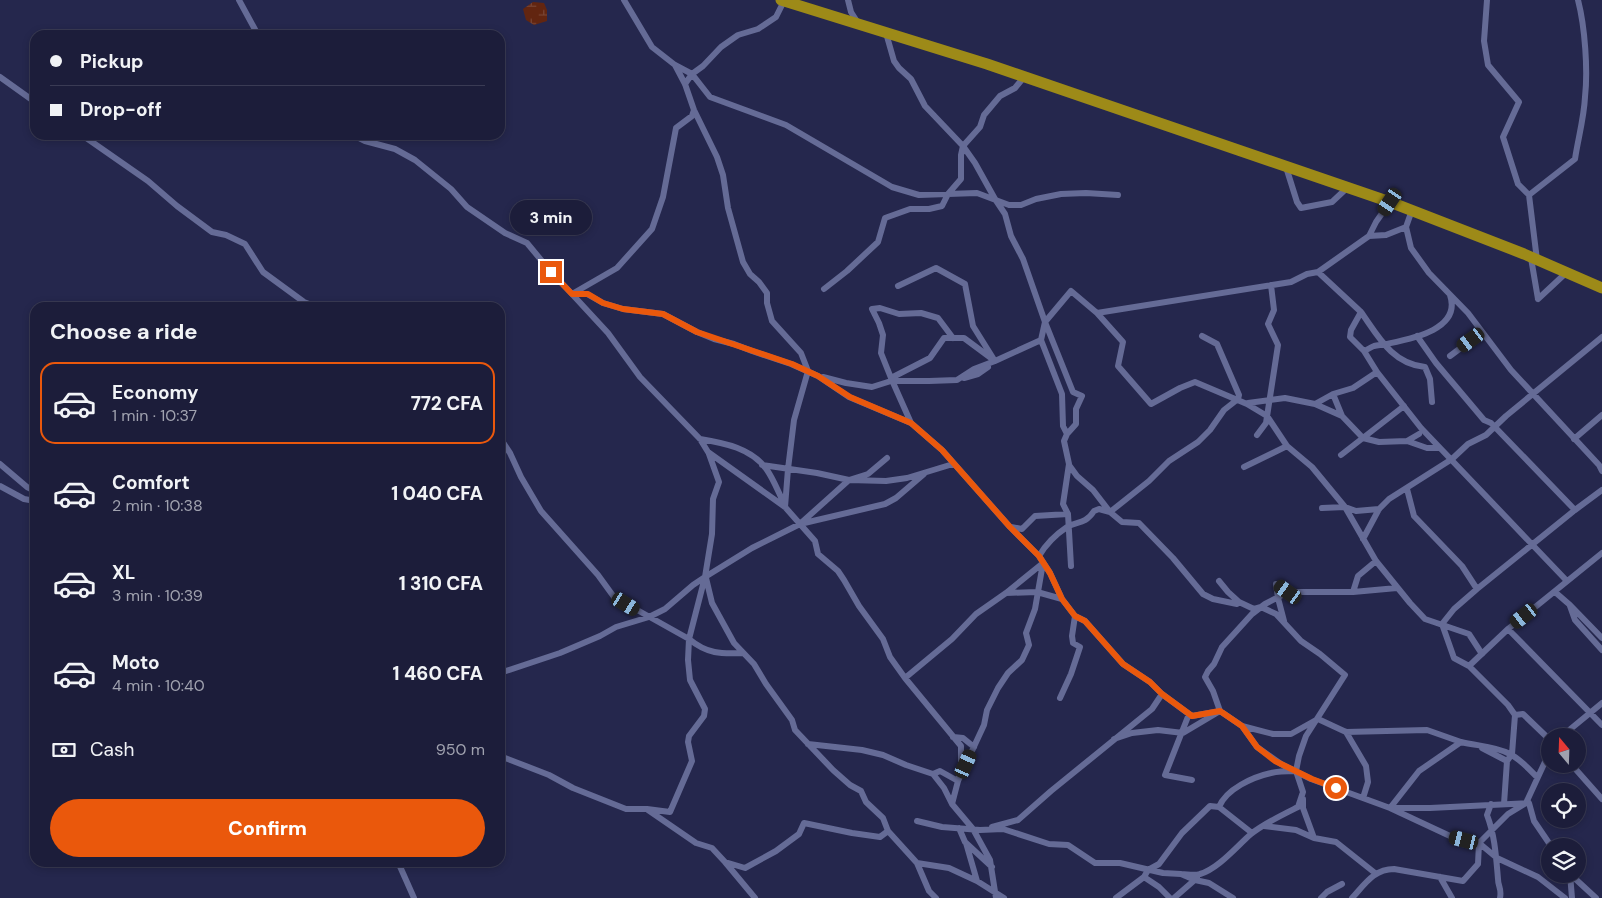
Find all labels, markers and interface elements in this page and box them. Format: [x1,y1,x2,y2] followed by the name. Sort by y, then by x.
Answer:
[80,49,144,74] text: Pickup
[80,97,162,122] text: Drop-off
[1375,185,1404,219] car
[510,200,592,234] callout: 3 min
[530,207,572,228] text: 3 min
[540,261,562,283] route end
[50,317,198,346] text: Choose a ride
[1454,325,1487,355] car
[112,380,199,405] text: Economy
[52,381,97,426] icon: car
[411,391,483,416] text: 772 CFA
[112,405,197,426] text: 1 min · 10:37
[112,470,190,495] text: Comfort
[52,471,97,516] icon: car
[391,481,483,506] text: 1 040 CFA
[112,495,203,516] text: 2 min · 10:38
[112,560,135,585] text: XL
[52,561,97,606] icon: car
[399,571,483,596] text: 1 310 CFA
[1271,577,1304,607] car
[112,585,203,606] text: 3 min · 10:39
[609,590,642,618] car
[1507,601,1540,631] car
[112,650,160,675] text: Moto
[52,651,97,696] icon: car
[392,661,483,686] text: 1 460 CFA
[112,675,205,696] text: 4 min · 10:40
[1541,728,1586,772] north arrow
[1541,728,1586,883] map controls
[50,736,78,764] icon: cash
[90,737,134,762] text: Cash
[436,739,485,760] text: 950 m
[953,747,978,781] car
[1325,777,1347,799] route start
[1541,783,1586,828] button: locate
[50,799,485,857] button: Confirm
[1447,829,1480,851] car
[1541,838,1586,883] button: layers

